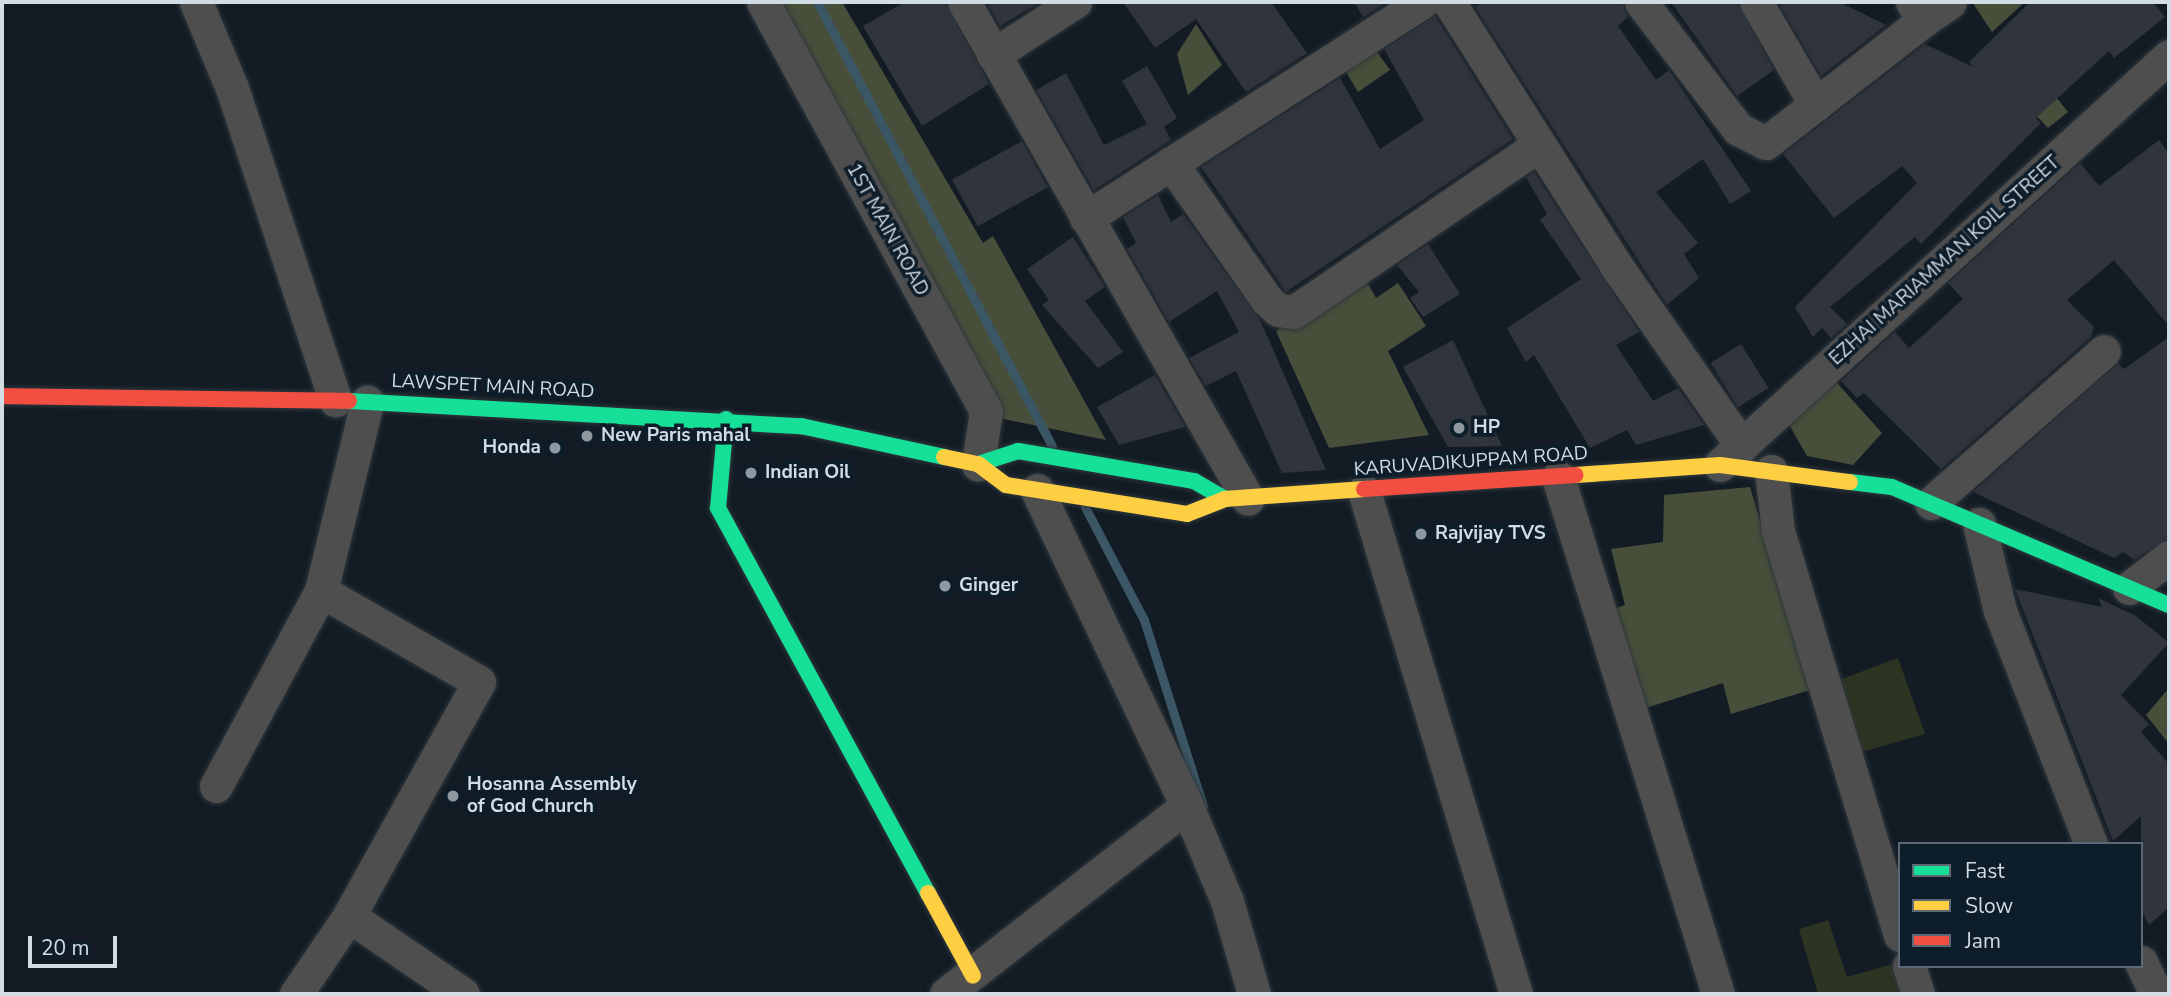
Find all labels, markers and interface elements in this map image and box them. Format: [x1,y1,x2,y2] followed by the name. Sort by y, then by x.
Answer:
[1825,151,2065,371] street label: EZHAI MARIAMMAN KOIL STREET
[841,160,933,300] street label: 1ST MAIN ROAD
[391,370,595,404] street label: LAWSPET MAIN ROAD
[1473,417,1500,439] place label: HP
[1451,420,1467,436] marker: HP
[601,425,750,447] place label: New Paris mahal
[579,428,595,444] marker: New Paris mahal
[482,437,541,459] place label: Honda
[547,440,563,456] marker: Honda
[1353,442,1589,482] street label: KARUVADIKUPPAM ROAD
[765,462,850,484] place label: Indian Oil
[743,465,759,481] marker: Indian Oil
[1435,523,1546,545] place label: Rajvijay TVS
[1413,526,1429,542] marker: Rajvijay TVS
[959,575,1018,597] place label: Ginger
[937,578,953,594] marker: Ginger
[467,774,637,818] place label: Hosanna Assembly of God Church
[445,788,461,804] marker: Hosanna Assembly of God Church
[1898,842,2143,968] legend
[1965,857,2005,885] text: Fast
[1965,892,2013,920] text: Slow
[32,922,121,966] scale bar
[1965,927,2001,955] text: Jam
[41,934,90,962] text: 20 m

